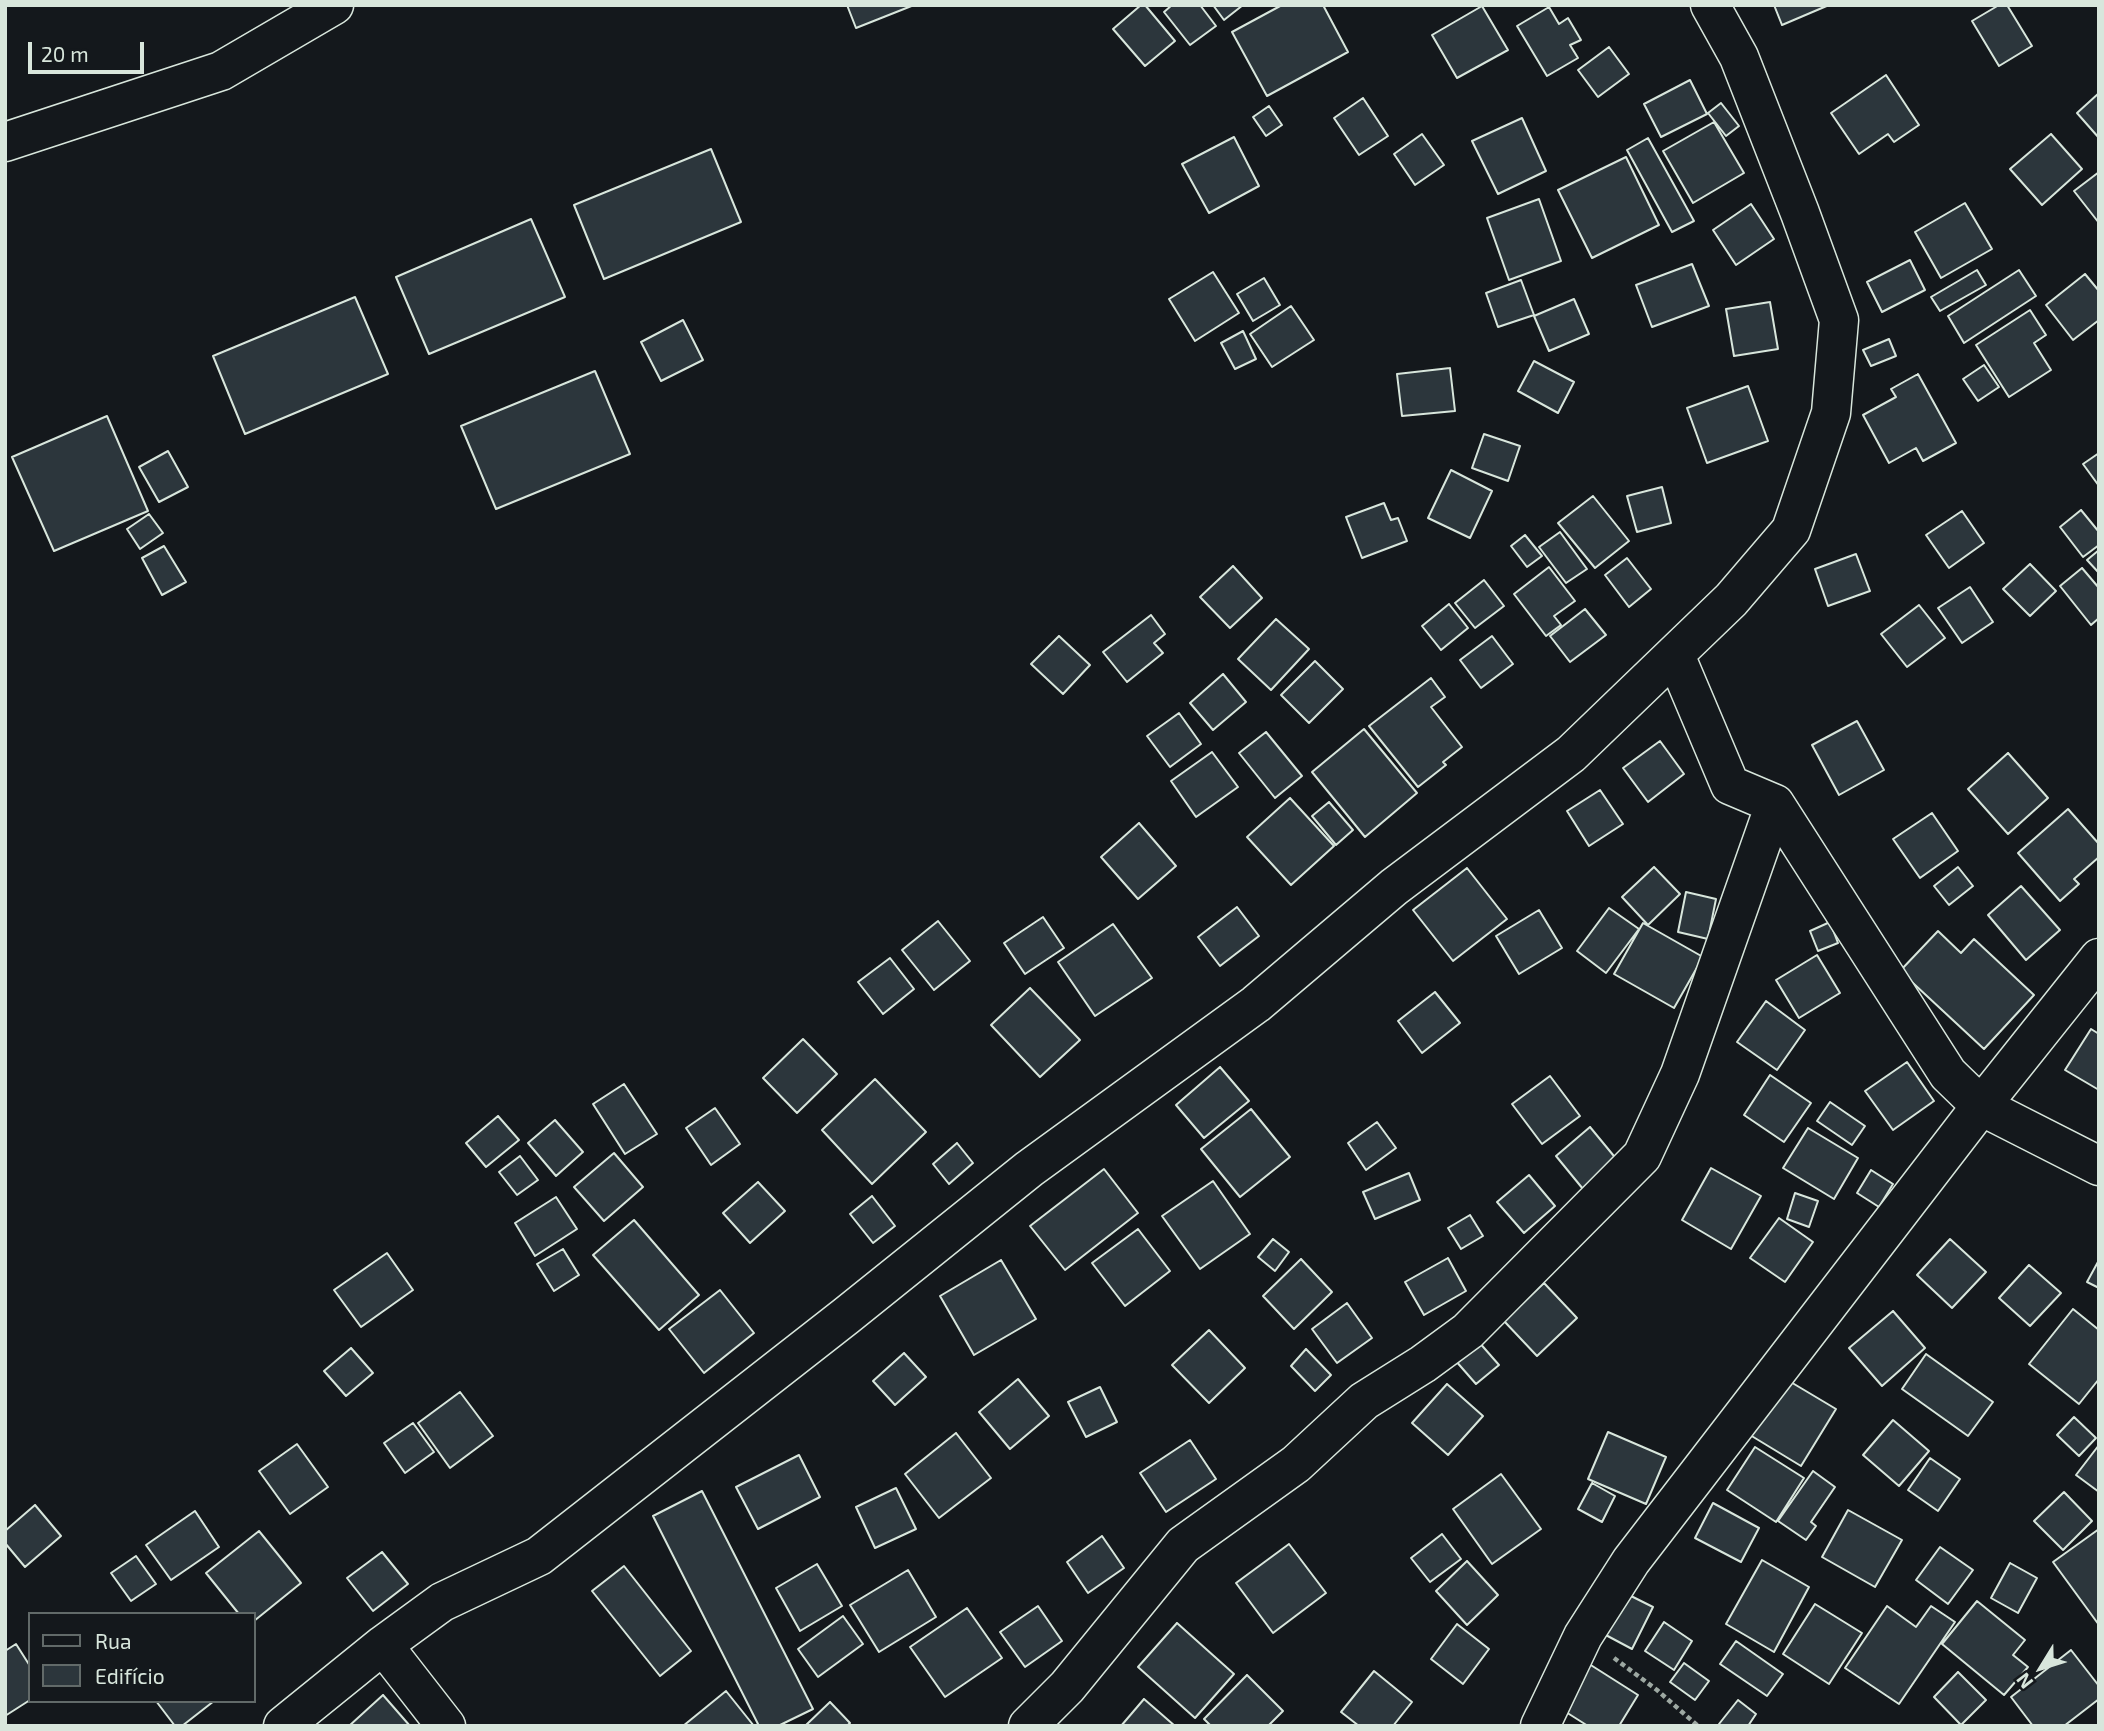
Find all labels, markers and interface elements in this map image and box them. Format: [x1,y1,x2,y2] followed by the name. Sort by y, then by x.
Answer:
[32,28,147,72] scale bar
[41,41,89,66] text: 20 m
[28,1612,256,1703] legend
[95,1628,131,1653] text: Rua
[2006,1633,2076,1703] north arrow
[95,1663,165,1688] text: Edifício
[2011,1669,2037,1694] text: N

